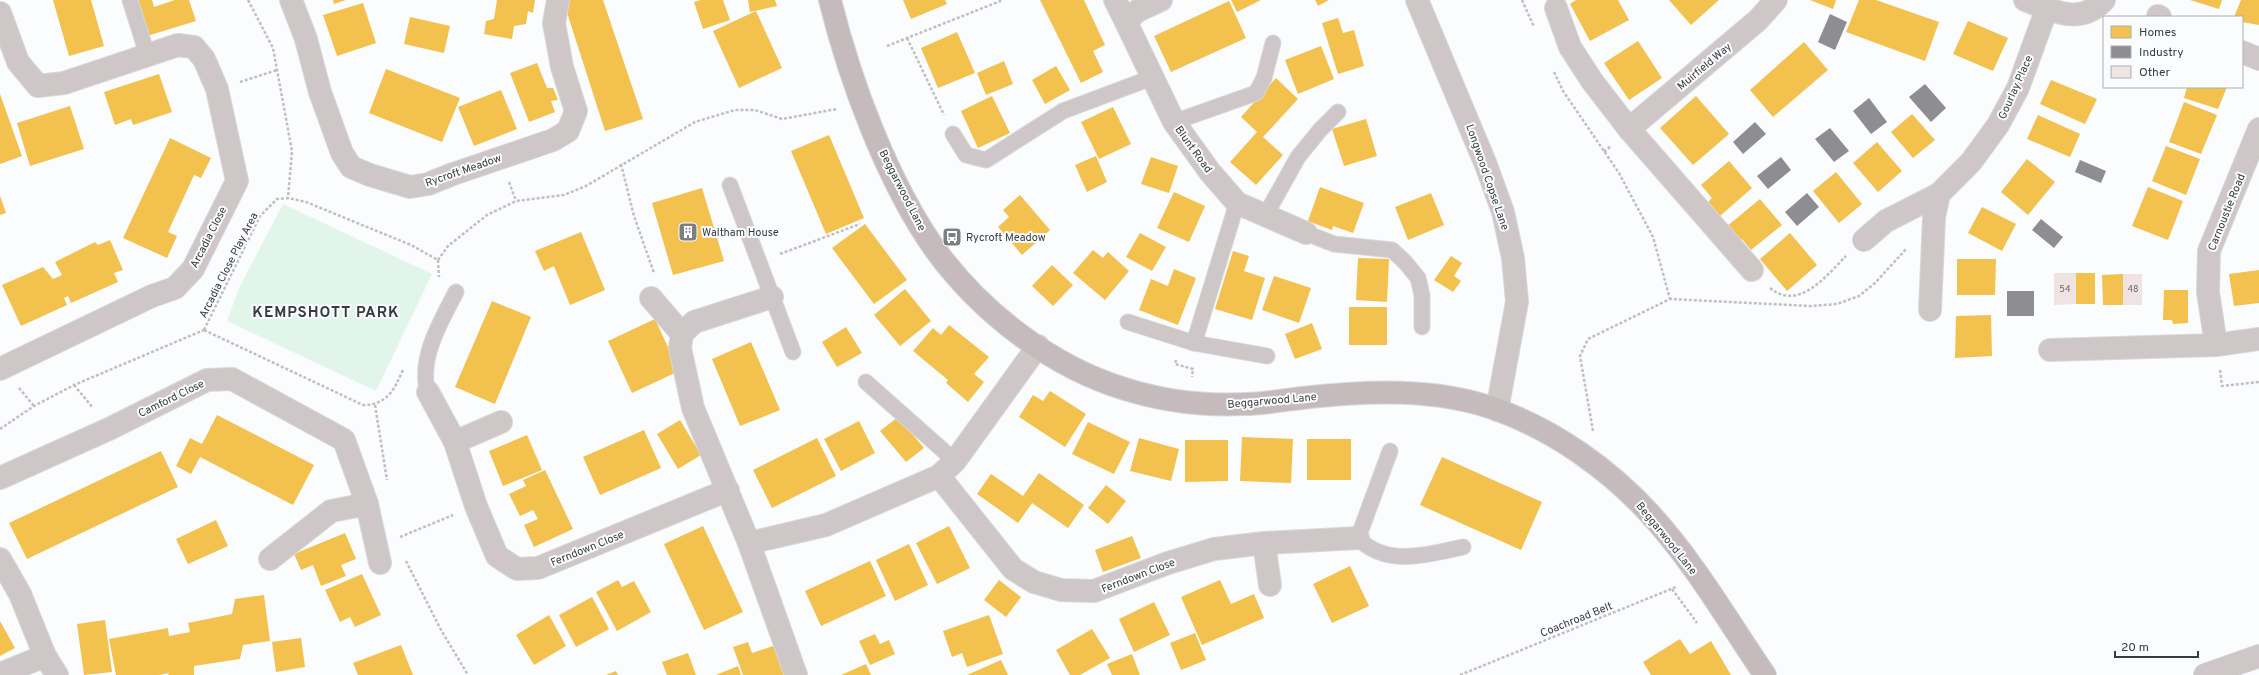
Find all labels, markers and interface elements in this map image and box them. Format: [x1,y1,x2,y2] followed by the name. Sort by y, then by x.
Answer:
[2103,16,2243,88] legend
[2139,25,2176,41] text: Homes
[1675,40,1735,94] street label: Muirfield Way
[2139,45,2184,61] text: Industry
[1996,53,2036,122] street label: Gourlay Place
[2139,65,2171,81] text: Other
[1462,122,1512,232] street label: Longwood Copse Lane
[1171,123,1215,176] street label: Blunt Road
[876,147,929,234] street label: Beggarwood Lane
[423,151,503,191] street label: Rycroft Meadow
[2205,172,2249,253] street label: Carnoustie Road
[187,204,230,271] street label: Arcadia Close
[196,210,262,320] street label: Arcadia Close Play Area
[677,221,699,243] building icon: Waltham House
[702,226,779,240] place label: Waltham House
[941,226,963,248] bus stop icon: Rycroft Meadow
[966,231,1046,245] place label: Rycroft Meadow
[2059,284,2071,295] house number: 54
[2127,284,2139,295] house number: 48
[252,304,400,323] district label: KEMPSHOTT PARK
[136,377,207,421] street label: Camford Close
[1227,390,1317,412] street label: Beggarwood Lane
[1633,499,1700,578] street label: Beggarwood Lane
[549,528,626,570] street label: Ferndown Close
[1100,555,1177,596] street label: Ferndown Close
[1538,599,1614,641] street label: Coachroad Belt
[2115,633,2198,659] scale bar
[2121,640,2149,656] text: 20 m

